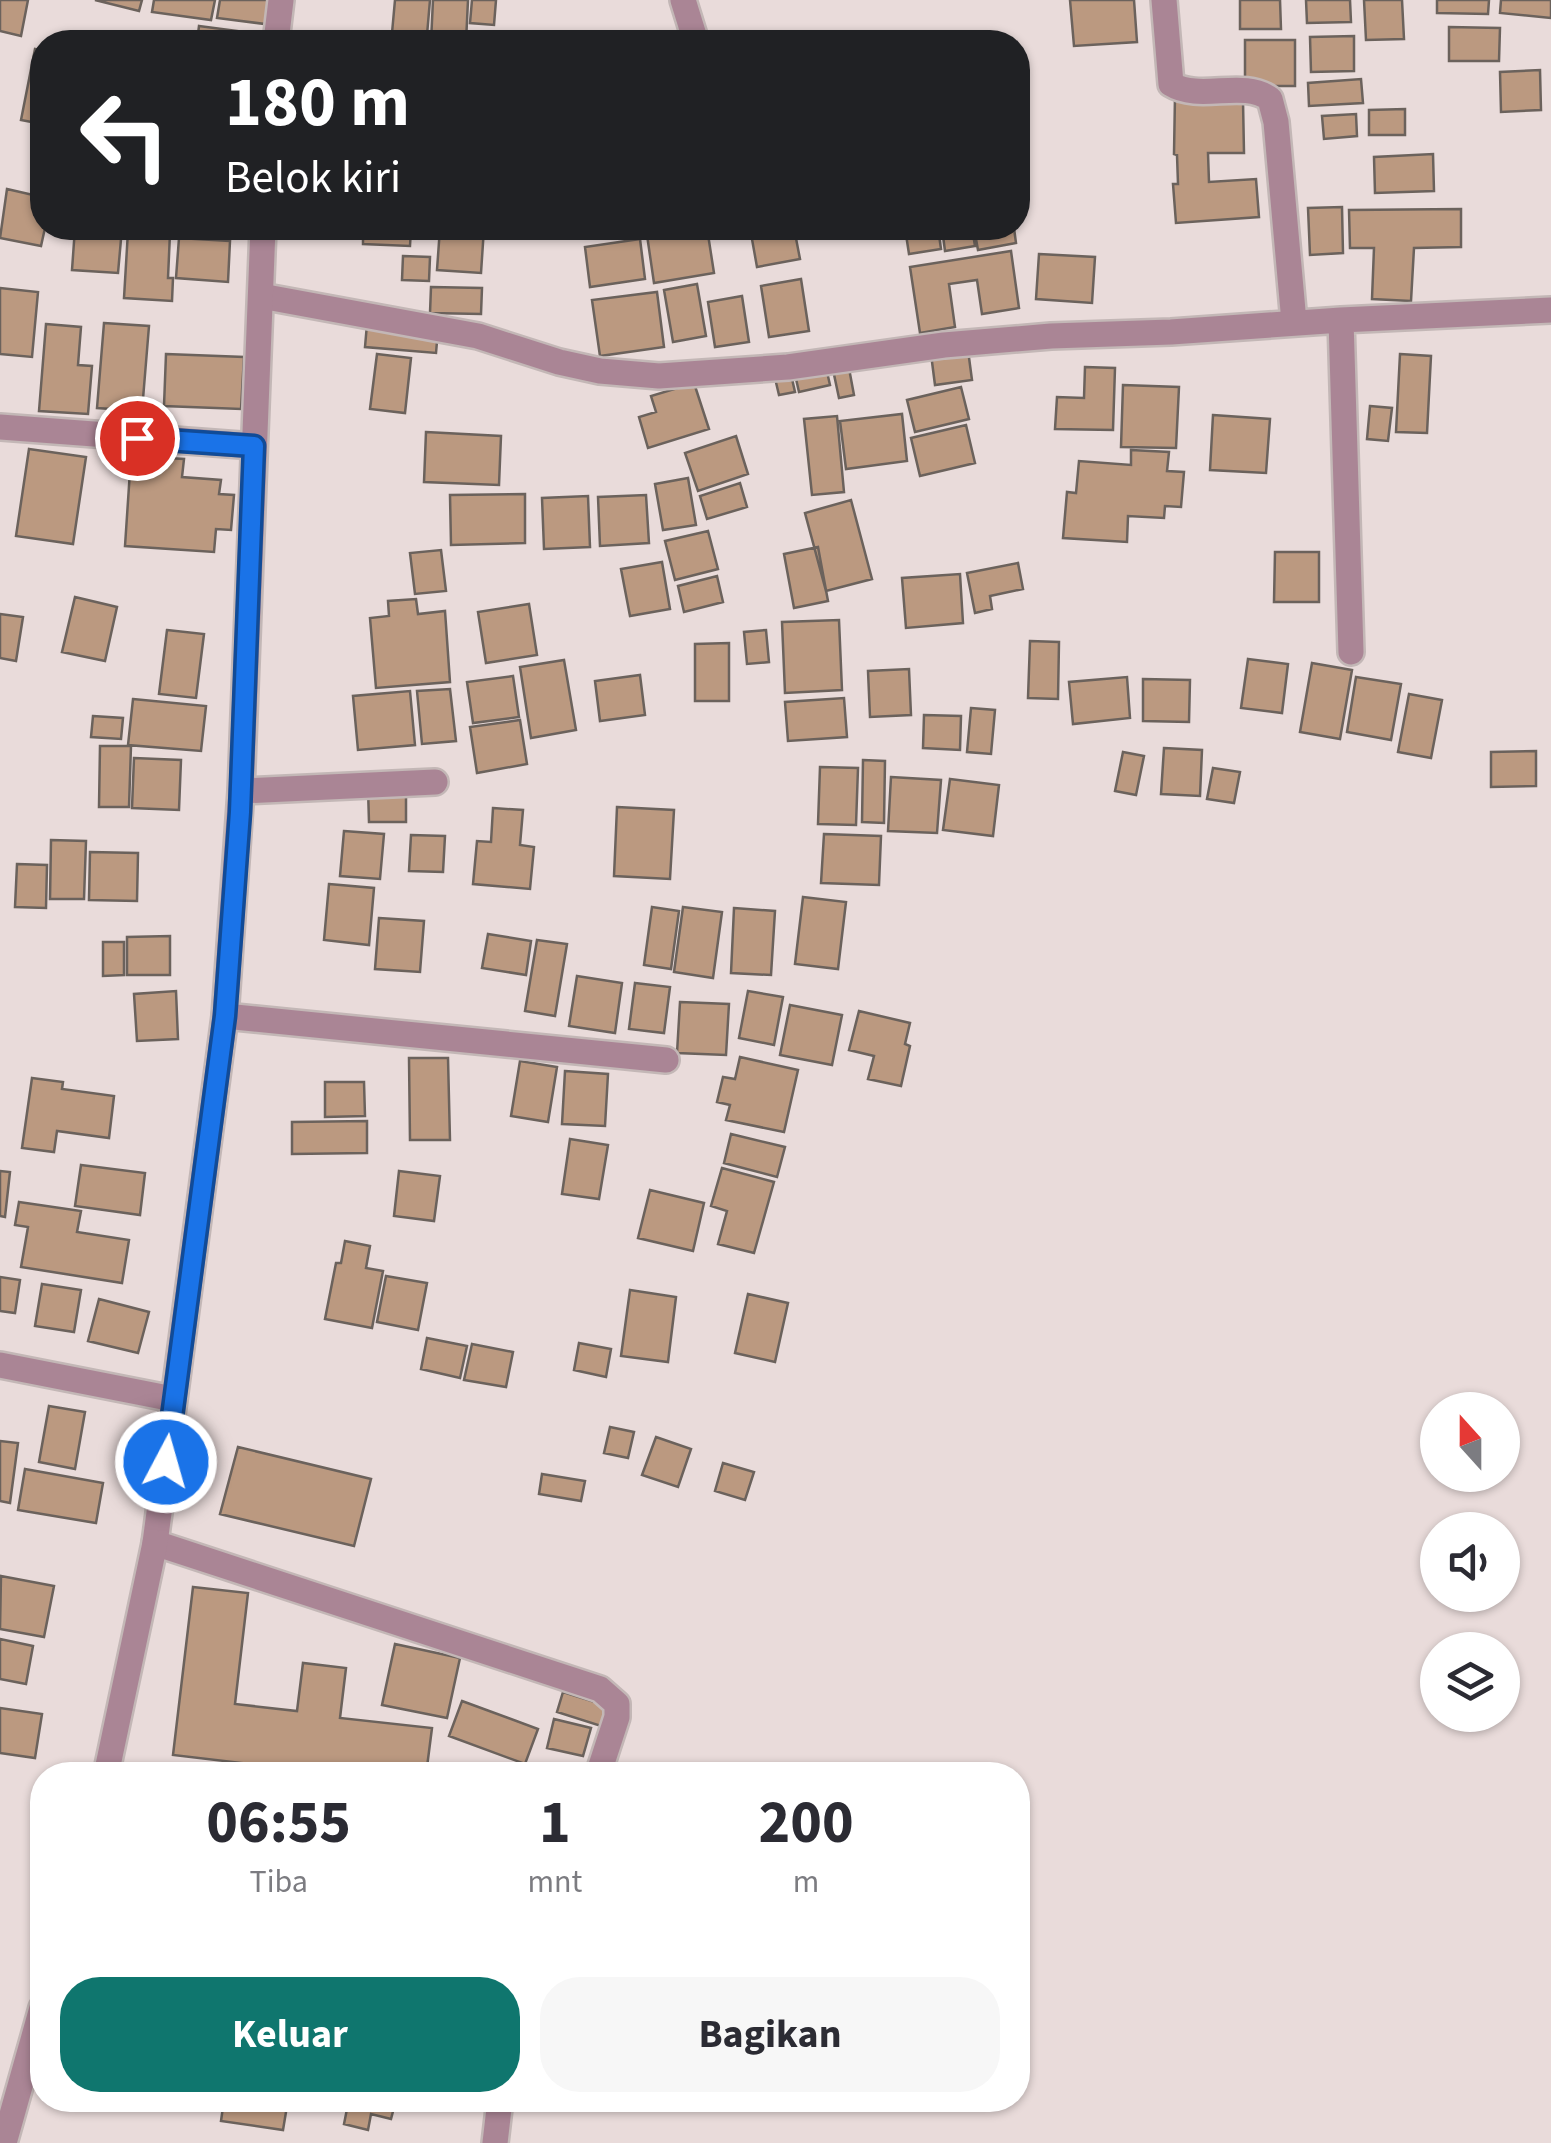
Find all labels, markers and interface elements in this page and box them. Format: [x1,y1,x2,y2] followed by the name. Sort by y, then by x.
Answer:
[225,53,410,153] text: 180 m
[60,70,190,200] icon: left
[225,146,401,210] text: Belok kiri
[95,396,180,481] pin
[110,411,165,466] icon: arrive
[1420,1392,1520,1492] north arrow
[1420,1392,1520,1732] map controls
[114,1410,218,1514] position arrow
[1420,1512,1520,1612] button: sound
[1420,1632,1520,1732] button: layers
[206,1781,351,1866] text: 06:55
[539,1781,571,1866] text: 1
[759,1781,854,1866] text: 200
[249,1859,308,1905] text: Tiba
[527,1859,582,1905] text: mnt
[793,1859,819,1905] text: m
[60,1977,520,2092] button: Keluar
[540,1977,1000,2092] button: Bagikan

